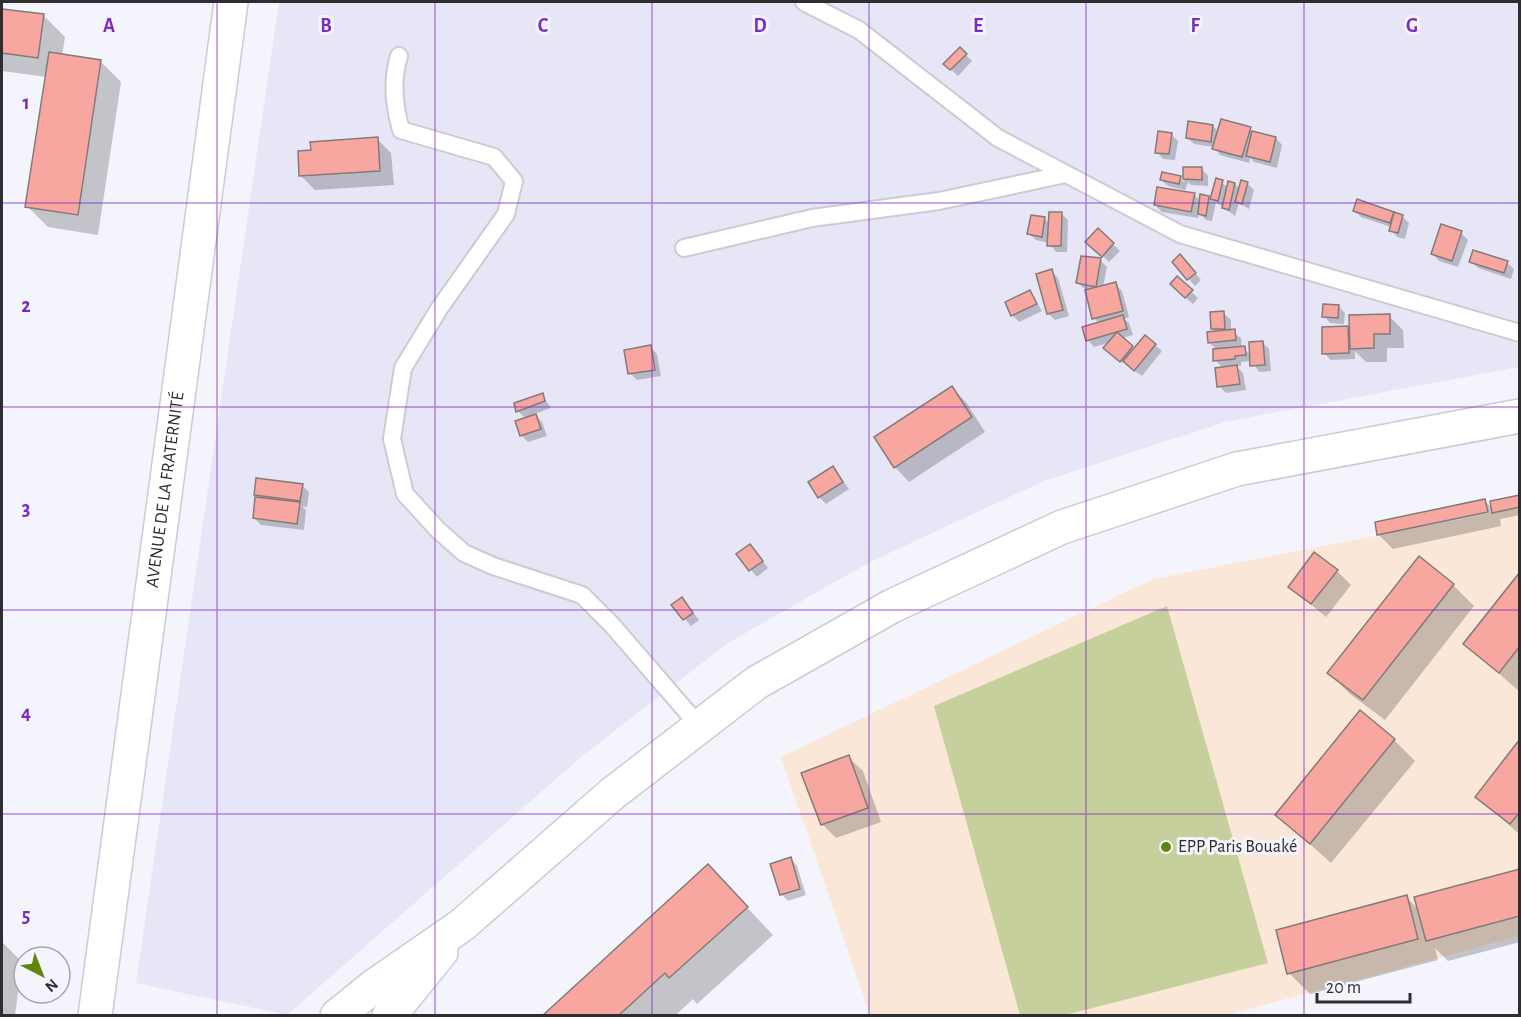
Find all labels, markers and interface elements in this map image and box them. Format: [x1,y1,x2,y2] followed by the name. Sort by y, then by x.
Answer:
[103,16,115,36] text: A
[320,16,332,36] text: B
[538,16,549,36] text: C
[753,16,767,36] text: D
[973,16,983,36] text: E
[1190,16,1200,36] text: F
[1406,16,1418,36] text: G
[22,93,30,113] text: 1
[21,296,31,316] text: 2
[144,390,188,589] street label: AVENUE DE LA FRATERNITÉ
[22,499,30,519] text: 3
[21,703,31,723] text: 4
[1178,838,1297,856] place label: EPP Paris Bouaké
[1159,840,1173,854] marker: EPP Paris Bouaké
[22,906,30,926] text: 5
[12,945,72,1005] north arrow
[1317,966,1410,1004] scale bar
[42,976,61,995] text: N
[1326,979,1361,997] text: 20 m

